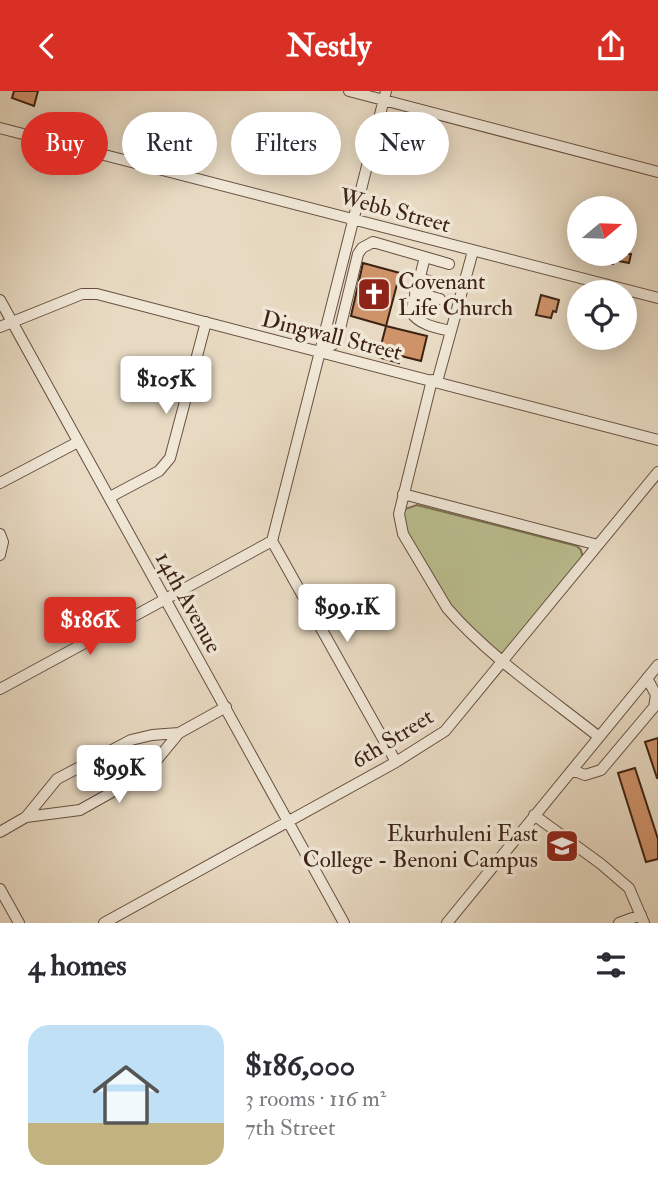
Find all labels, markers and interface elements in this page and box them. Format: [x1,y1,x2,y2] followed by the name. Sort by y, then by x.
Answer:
[287,26,371,66] text: Nestly
[28,27,66,65] icon: back
[592,27,630,65] icon: share
[21,112,108,175] chip: Buy
[122,112,217,175] chip: Rent
[231,112,341,175] chip: Filters
[355,112,449,175] chip: New
[335,181,454,239] street label: Webb Street
[567,196,637,266] north arrow
[567,196,637,350] map controls
[398,267,513,322] place label: Covenant Life Church
[355,275,393,313] church icon: Covenant Life Church
[567,280,637,350] button: locate
[259,304,405,367] street label: Dingwall Street
[117,357,215,416] pin: $105K
[136,364,196,393] text: $105K
[149,546,228,658] street label: 14th Avenue
[290,585,404,644] pin: $99.1K
[314,592,380,621] text: $99.1K
[41,597,139,657] pin: $186K
[60,605,120,634] text: $186K
[346,702,439,775] street label: 6th Street
[78,745,160,805] pin: $99K
[93,753,145,782] text: $99K
[303,819,538,875] place label: Ekurhuleni East College - Benoni Campus
[543,827,581,865] school or university icon: Ekurhuleni East College - Benoni Campus
[592,946,630,984] icon: filters
[28,947,127,984] text: 4 homes
[245,1047,355,1084] text: $186,000
[84,1053,168,1137] icon: home
[245,1084,386,1113] text: 3 rooms · 116 m²
[245,1113,335,1142] text: 7th Street

